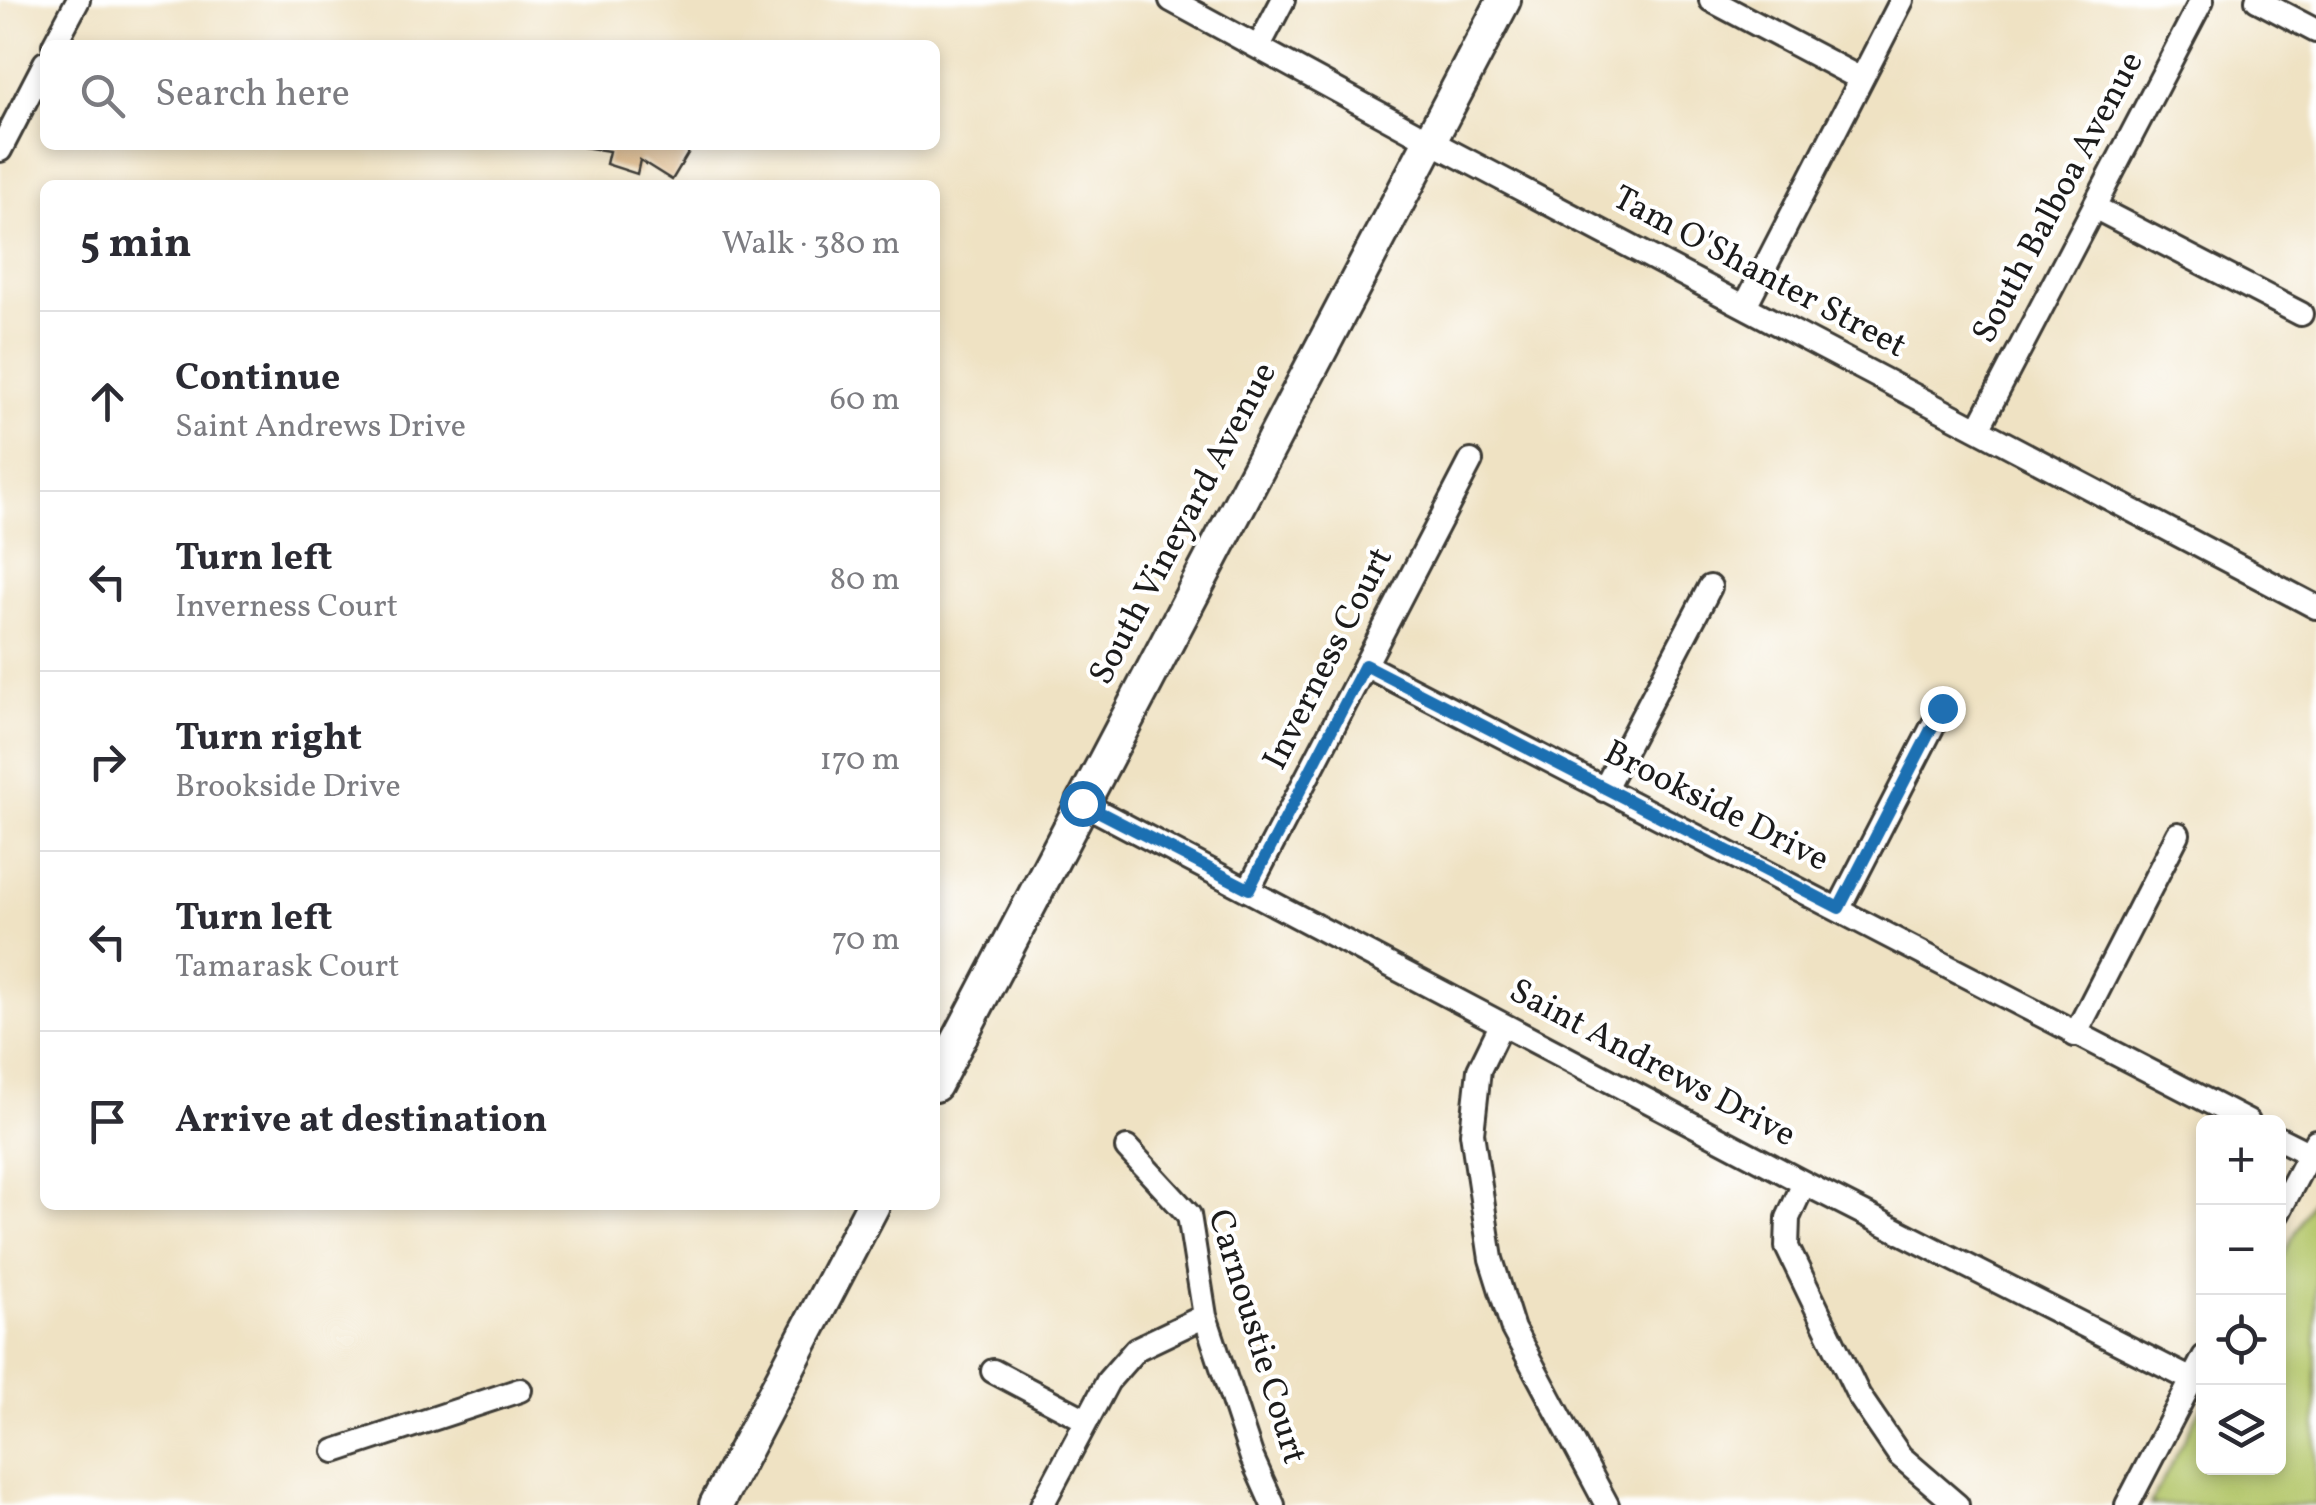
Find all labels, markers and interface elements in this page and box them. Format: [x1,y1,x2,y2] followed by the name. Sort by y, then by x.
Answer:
[40,40,940,150] search box
[1962,44,2156,352] street label: South Balboa Avenue
[75,68,130,123] icon: search
[155,69,350,122] text: Search here
[1604,175,1914,371] street label: Tam O'Shanter Street
[80,216,192,275] text: 5 min
[722,223,900,267] text: Walk · 380 m
[175,353,340,406] text: Continue
[1079,354,1289,694] street label: South Vineyard Avenue
[80,374,135,429] icon: ahead
[830,379,900,423] text: 60 m
[175,406,466,450] text: Saint Andrews Drive
[175,533,332,586] text: Turn left
[1252,539,1406,779] street label: Inverness Court
[80,554,135,609] icon: left
[830,559,900,603] text: 80 m
[175,586,398,630] text: Inverness Court
[1920,686,1966,732] route end
[175,713,362,766] text: Turn right
[1595,730,1837,884] street label: Brookside Drive
[80,734,135,789] icon: right
[819,739,900,783] text: 170 m
[175,766,401,810] text: Brookside Drive
[1060,781,1106,827] route start
[175,893,332,946] text: Turn left
[80,914,135,969] icon: left
[832,919,900,963] text: 70 m
[175,946,399,990] text: Tamarask Court
[1500,968,1804,1160] street label: Saint Andrews Drive
[80,1094,135,1149] icon: arrive
[175,1095,548,1148] text: Arrive at destination
[2196,1115,2286,1475] map controls
[2196,1115,2286,1205] button: +
[1194,1204,1318,1470] street label: Carnoustie Court
[2196,1205,2286,1295] button: −
[2196,1295,2286,1385] button: locate
[2196,1385,2286,1475] button: layers

